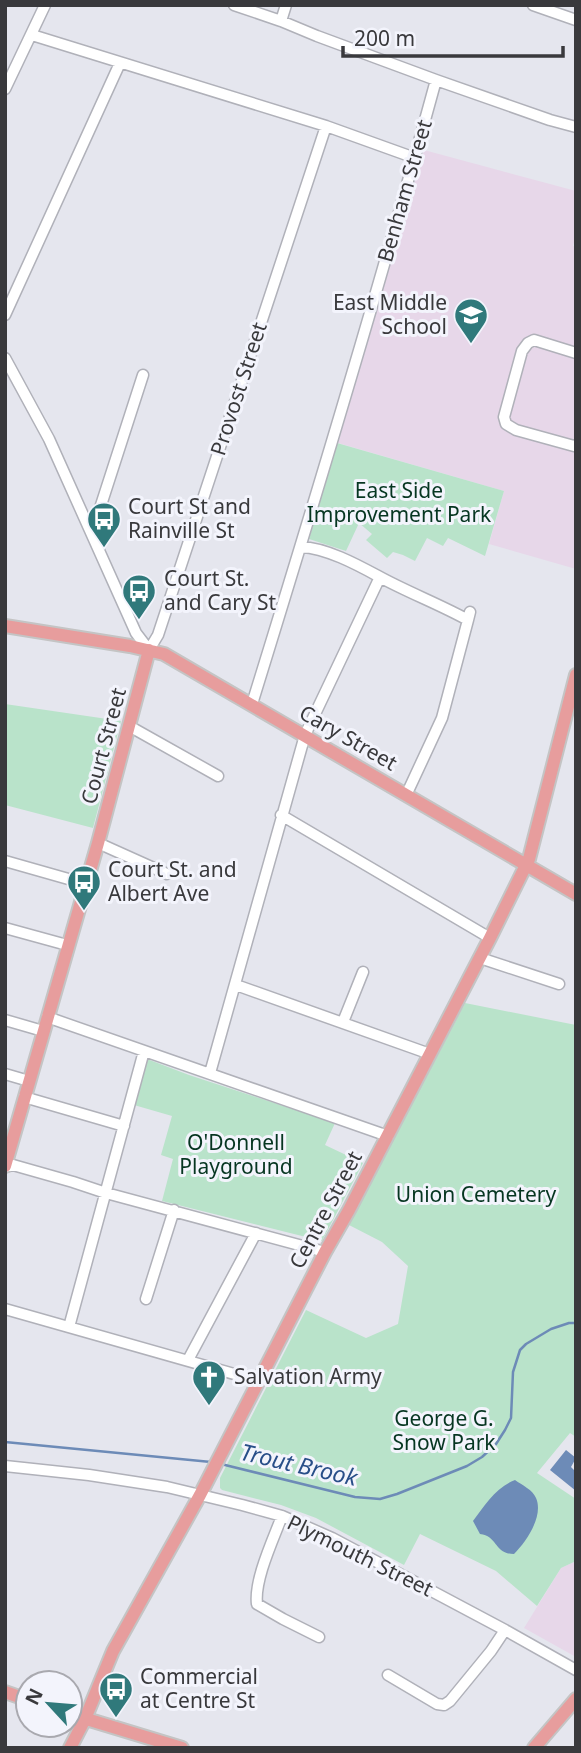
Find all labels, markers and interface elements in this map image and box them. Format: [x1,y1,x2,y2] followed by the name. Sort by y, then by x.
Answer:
[343,14,564,58] scale bar
[354,24,415,52] text: 200 m
[370,116,438,265] street label: Benham Street
[333,288,447,340] place label: East Middle School
[452,296,490,345] school or university icon: East Middle School
[203,318,273,459] street label: Provost Street
[307,476,492,528] park label: East Side Improvement Park
[128,492,251,544] place label: Court St and Rainville St
[85,500,123,549] bus stop icon: Court St and Rainville St
[164,564,277,616] place label: Court St. and Cary St
[120,572,158,621] bus stop icon: Court St. and Cary St
[74,684,132,807] street label: Court Street
[295,698,403,777] street label: Cary Street
[108,855,237,907] place label: Court St. and Albert Ave
[65,863,103,912] bus stop icon: Court St. and Albert Ave
[179,1128,293,1180] park label: O'Donnell Playground
[282,1145,368,1273] street label: Centre Street
[396,1180,556,1208] park label: Union Cemetery
[190,1358,228,1407] church icon: Salvation Army
[234,1362,382,1390] place label: Salvation Army
[392,1404,496,1456] park label: George G. Snow Park
[238,1435,362,1493] water label: Trout Brook
[283,1508,438,1603] street label: Plymouth Street
[140,1662,258,1714] place label: Commercial at Centre St
[14,1669,84,1739] north arrow
[97,1670,135,1719] bus stop icon: Commercial at Centre St
[19,1684,49,1709] text: N

